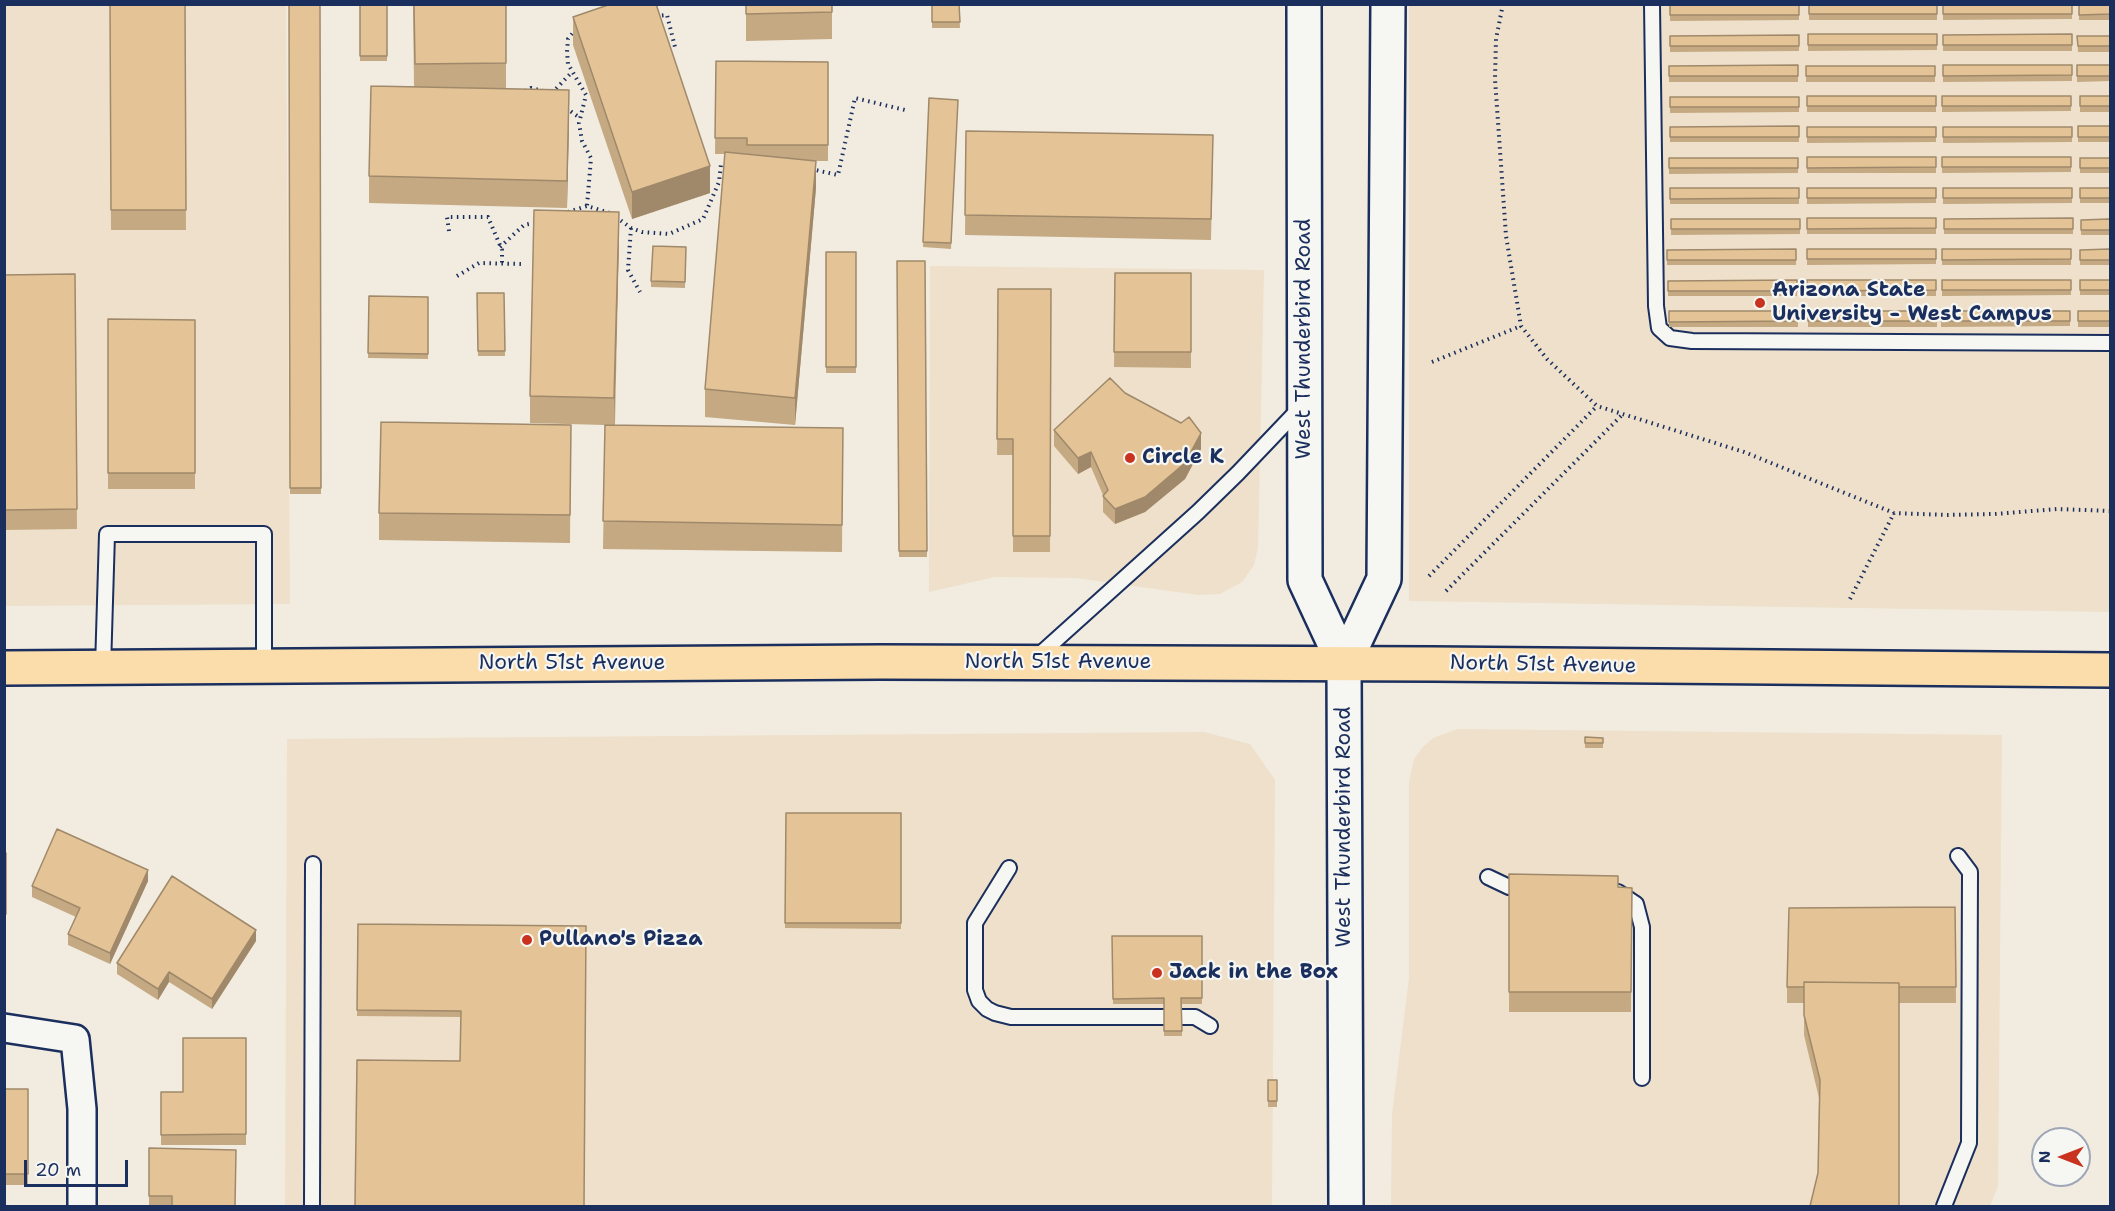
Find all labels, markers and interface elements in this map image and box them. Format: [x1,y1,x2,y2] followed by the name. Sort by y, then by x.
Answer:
[1292,219,1318,459] street label: West Thunderbird Road
[1772,278,2052,328] place label: Arizona State University - West Campus
[1753,296,1767,310] marker: Arizona State University - West Campus
[1142,445,1224,471] place label: Circle K
[1123,451,1137,465] marker: Circle K
[965,650,1151,676] street label: North 51st Avenue
[479,651,665,677] street label: North 51st Avenue
[1449,651,1637,679] street label: North 51st Avenue
[1332,707,1358,947] street label: West Thunderbird Road
[539,927,703,953] place label: Pullano's Pizza
[520,933,534,947] marker: Pullano's Pizza
[1169,960,1338,986] place label: Jack in the Box
[1150,966,1164,980] marker: Jack in the Box
[2031,1127,2091,1187] north arrow
[27,1148,130,1186] scale bar
[2034,1151,2055,1163] text: N
[35,1158,81,1182] text: 20 m

